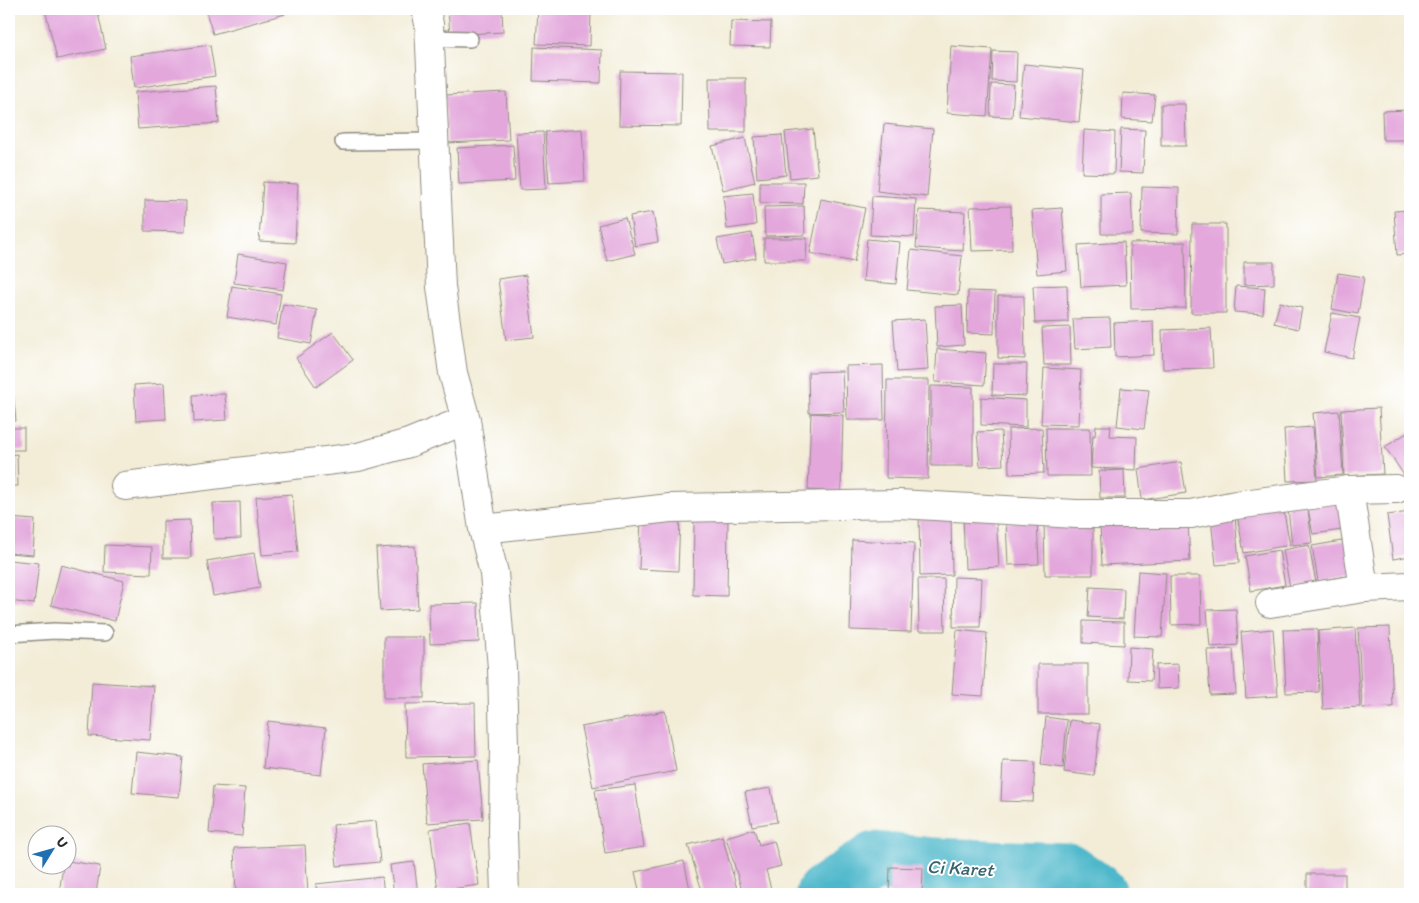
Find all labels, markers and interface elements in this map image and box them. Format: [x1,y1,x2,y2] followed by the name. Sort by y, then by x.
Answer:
[28,826,78,876] north arrow
[52,834,72,851] text: U
[926,855,996,881] water label: Ci Karet

